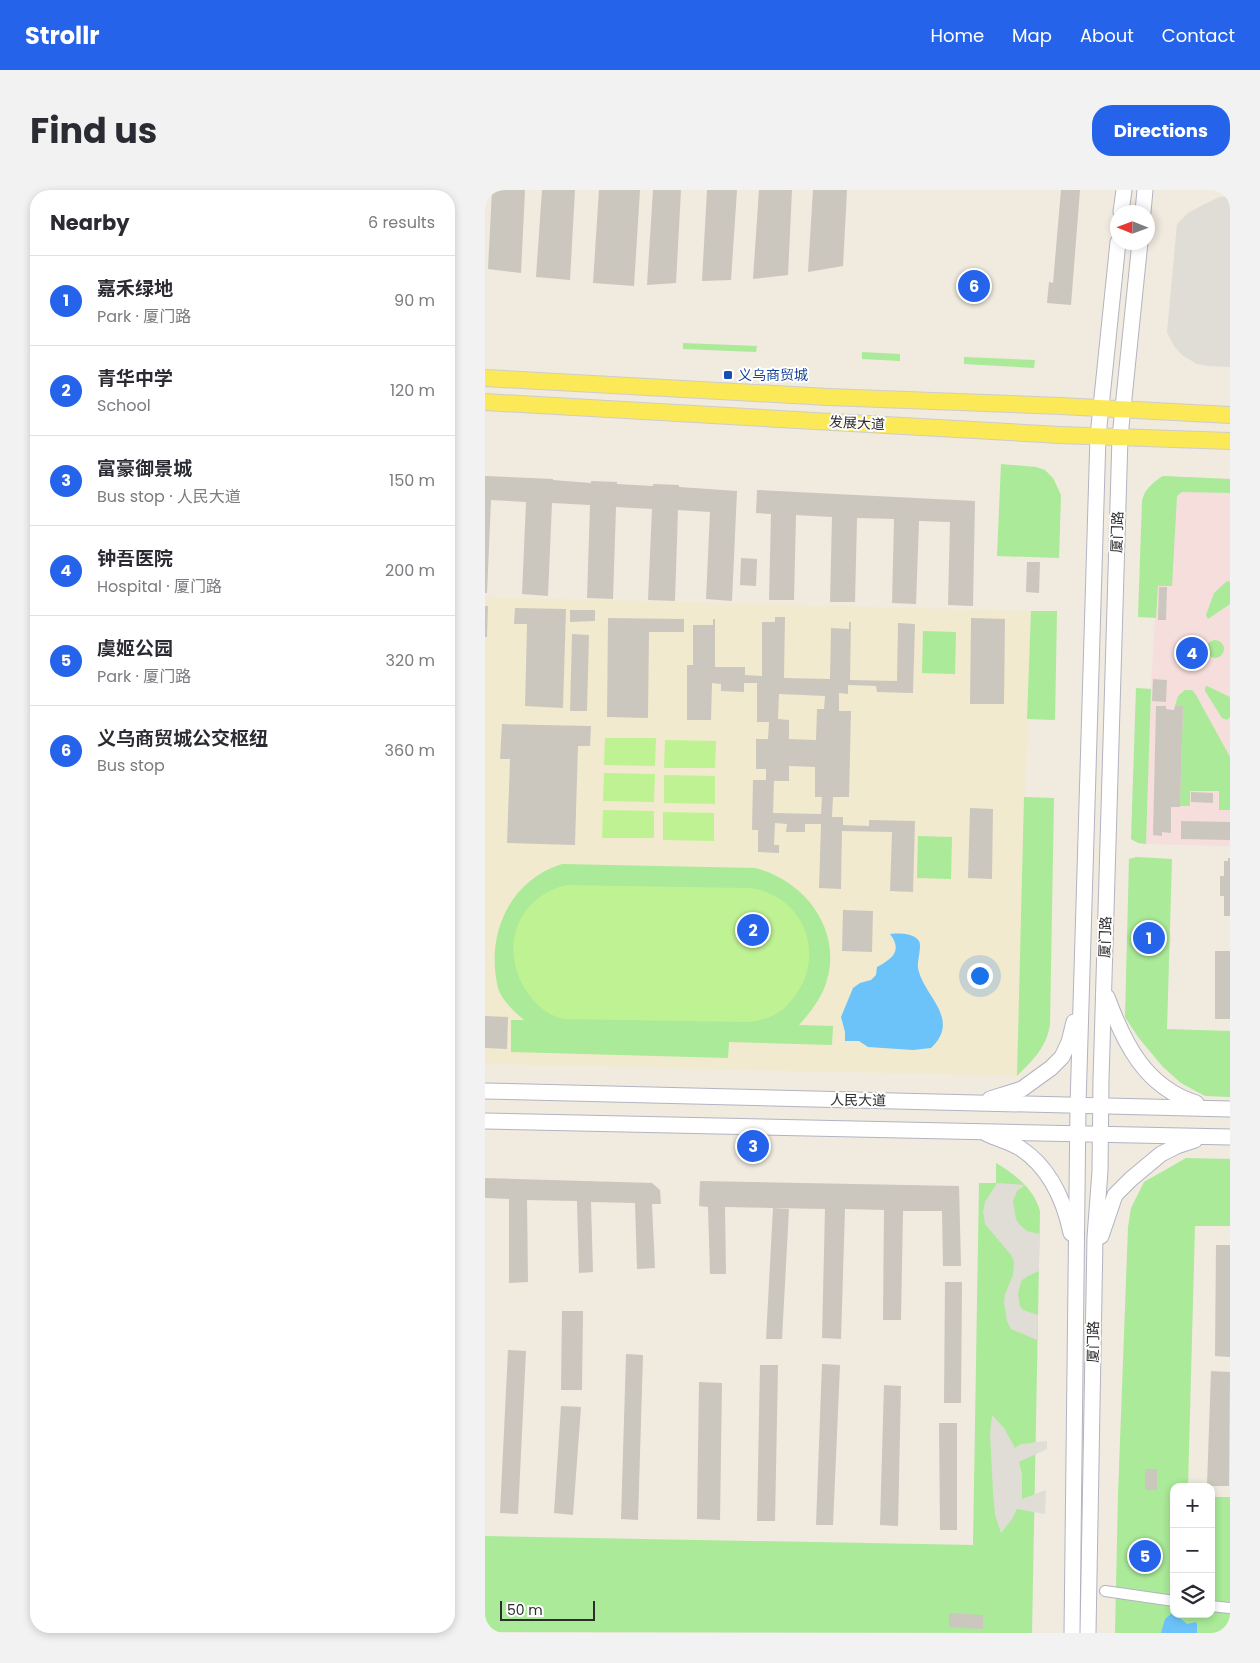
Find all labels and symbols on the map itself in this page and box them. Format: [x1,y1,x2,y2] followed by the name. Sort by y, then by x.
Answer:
[1110,205,1155,250] north arrow
[958,267,990,305] pin: 6
[738,365,808,385] place label: 义乌商贸城
[722,369,734,381] marker: 义乌商贸城
[829,412,885,434] street label: 发展大道
[1106,511,1128,553] street label: 厦门路
[1176,634,1208,672] pin: 4
[737,911,769,949] pin: 2
[1094,916,1116,958] street label: 厦门路
[1133,919,1165,957] pin: 1
[967,963,993,989] your location
[830,1090,886,1110] street label: 人民大道
[737,1127,769,1165] pin: 3
[1083,1321,1103,1363] street label: 厦门路
[1129,1537,1161,1575] pin: 5
[500,1598,595,1621] scale bar

